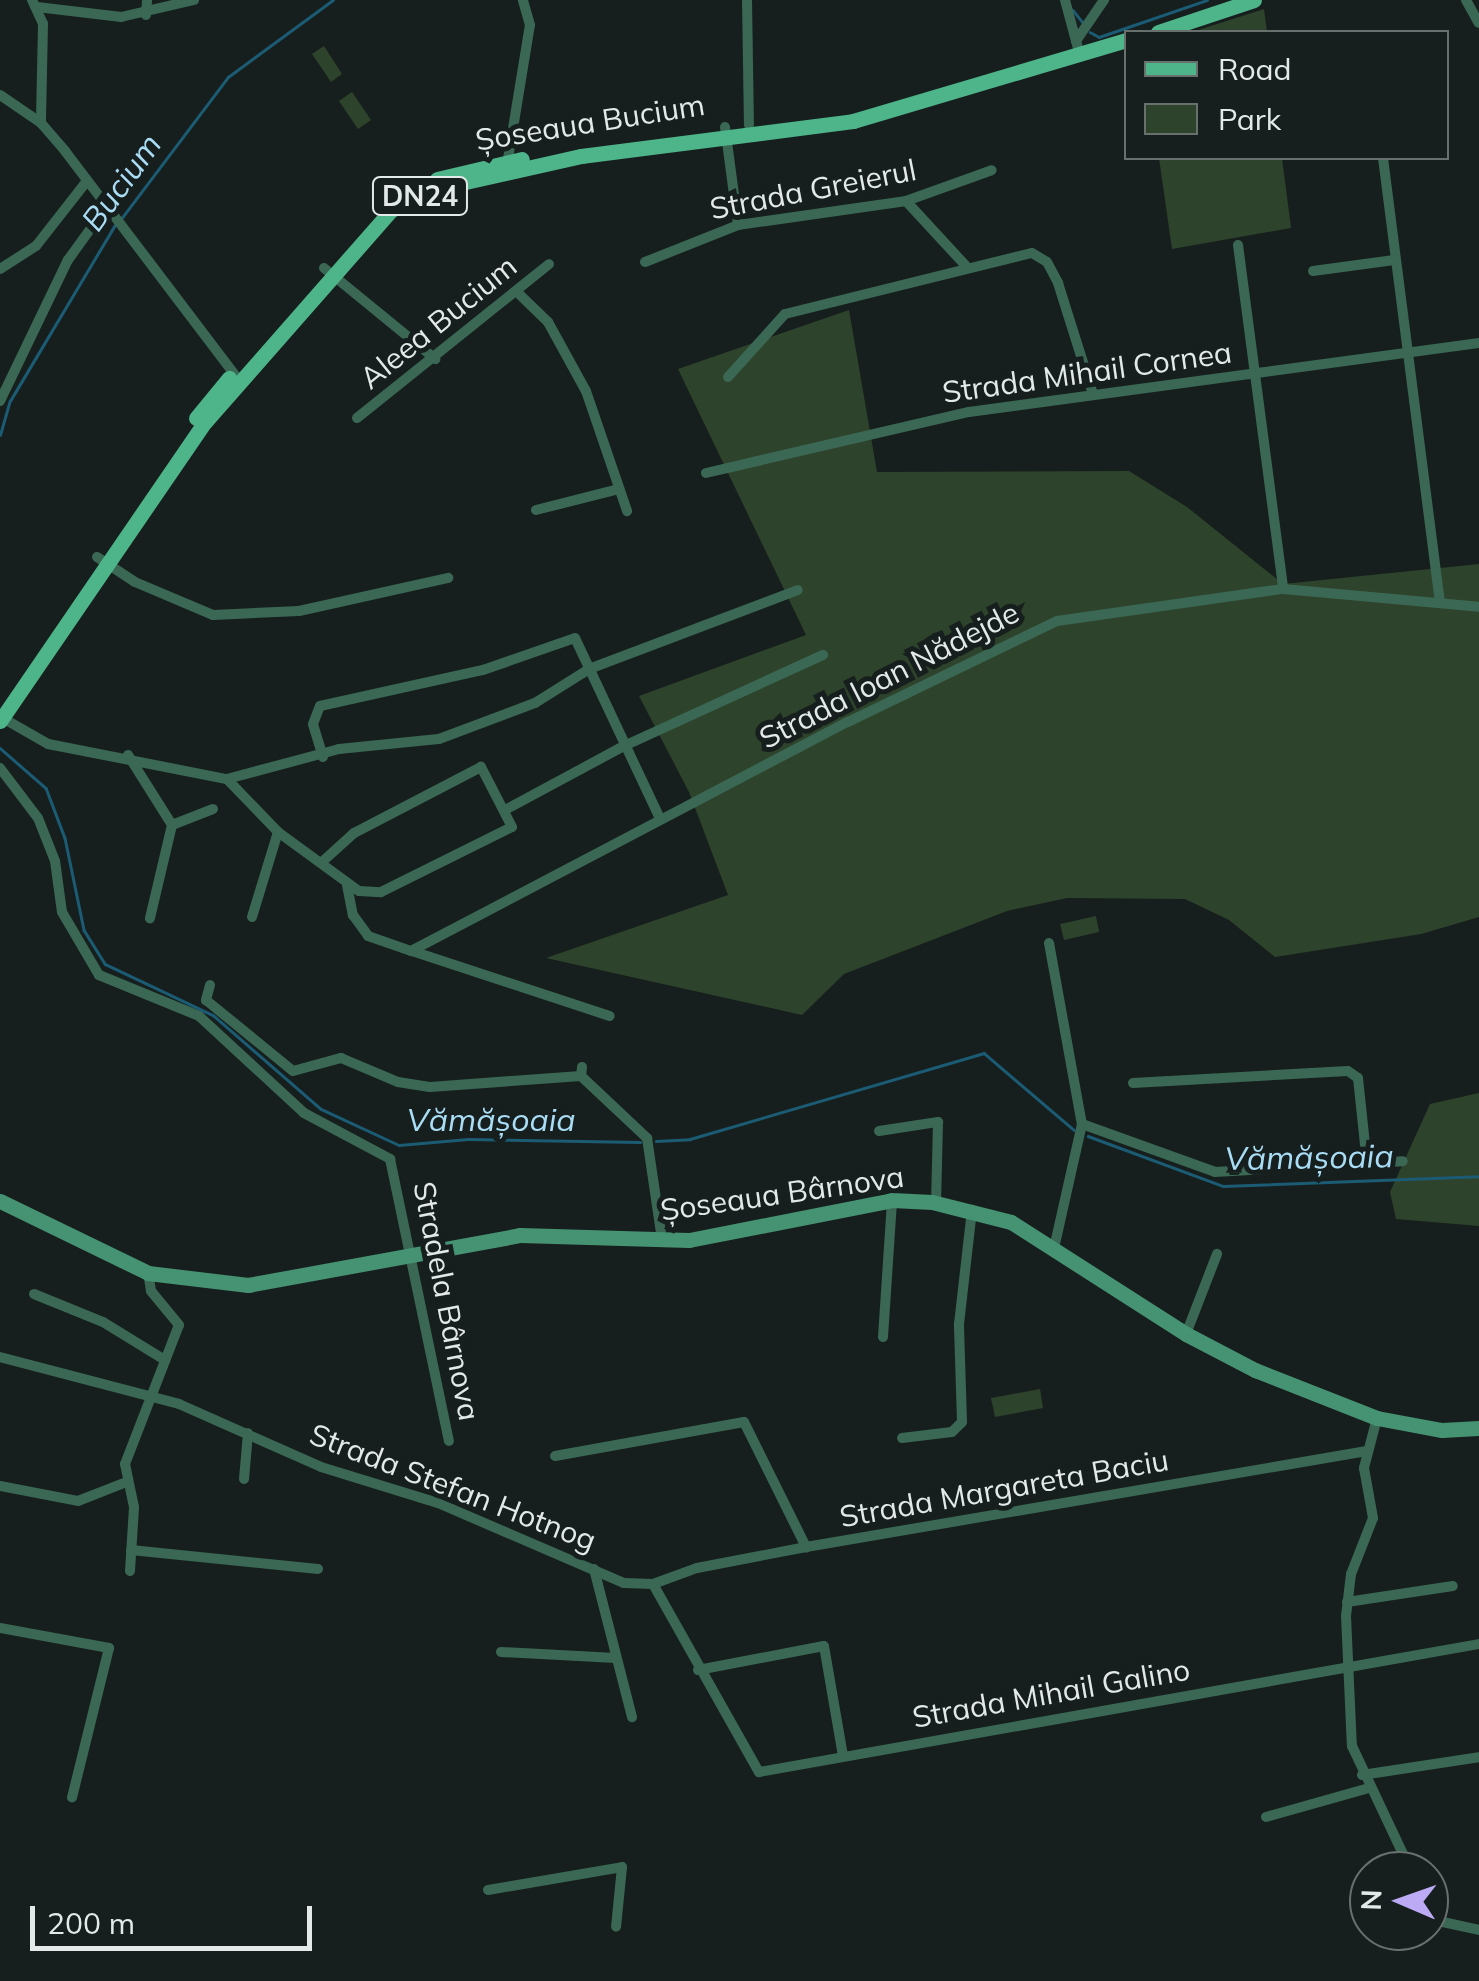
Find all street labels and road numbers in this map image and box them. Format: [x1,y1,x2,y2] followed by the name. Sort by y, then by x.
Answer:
[473,86,707,158] street label: Șoseaua Bucium
[707,151,919,227] street label: Strada Greierul
[370,173,470,219] road number: DN24
[352,248,524,396] street label: Aleea Bucium
[940,334,1234,410] street label: Strada Mihail Cornea
[753,594,1025,756] street label: Strada Ioan Nădejde
[658,1158,906,1228] street label: Șoseaua Bârnova
[406,1179,488,1423] street label: Stradela Bârnova
[305,1416,601,1558] street label: Strada Stefan Hotnog
[837,1441,1171,1535] street label: Strada Margareta Baciu
[909,1651,1193,1735] street label: Strada Mihail Galino

